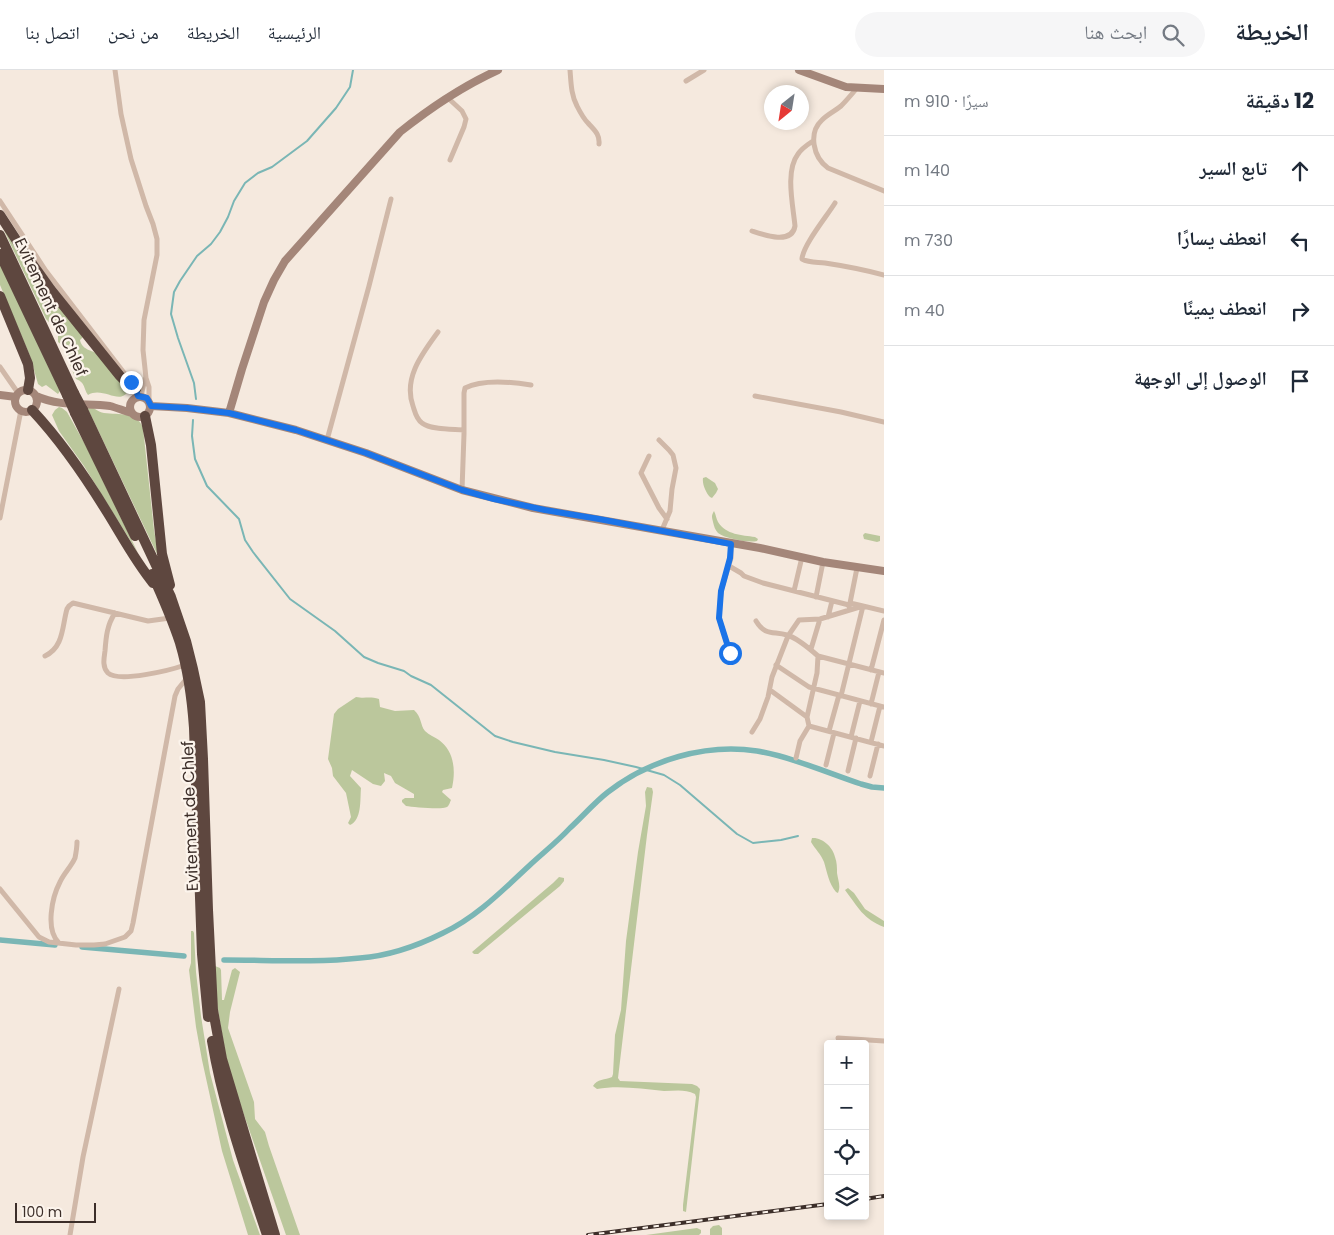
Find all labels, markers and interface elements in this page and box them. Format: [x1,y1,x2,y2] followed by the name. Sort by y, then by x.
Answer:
[855,12,1205,57] search box
[1235,15,1309,48] text: الخريطة
[1084,19,1147,46] text: ابحث هنا
[25,20,80,45] text: اتصل بنا
[108,20,159,45] text: من نحن
[187,20,240,45] text: الخريطة
[268,20,321,45] text: الرئيسية
[1159,21,1187,49] icon: search
[764,85,809,130] north arrow
[1246,86,1314,115] text: 12 دقيقة
[904,90,989,113] text: سيرًا · 910 m
[1200,155,1267,182] text: تابع السير
[1286,157,1314,185] icon: ahead
[904,159,950,182] text: 140 m
[1177,225,1267,252] text: انعطف يسارًا
[1286,227,1314,255] icon: left
[904,229,953,252] text: 730 m
[9,234,93,380] street label: Evitement de Chlef
[1182,295,1267,322] text: انعطف يمينًا
[1286,297,1314,325] icon: right
[904,299,945,322] text: 40 m
[1134,365,1267,392] text: الوصول إلى الوجهة
[1286,367,1314,395] icon: arrive
[120,371,143,394] route end
[719,642,742,665] route start
[176,740,204,892] street label: Evitement de Chlef
[824,1040,869,1220] map controls
[824,1040,869,1085] button: +
[824,1085,869,1130] button: −
[824,1130,869,1175] button: locate
[824,1175,869,1220] button: layers
[15,1200,96,1223] scale bar
[22,1202,62,1222] text: 100 m

